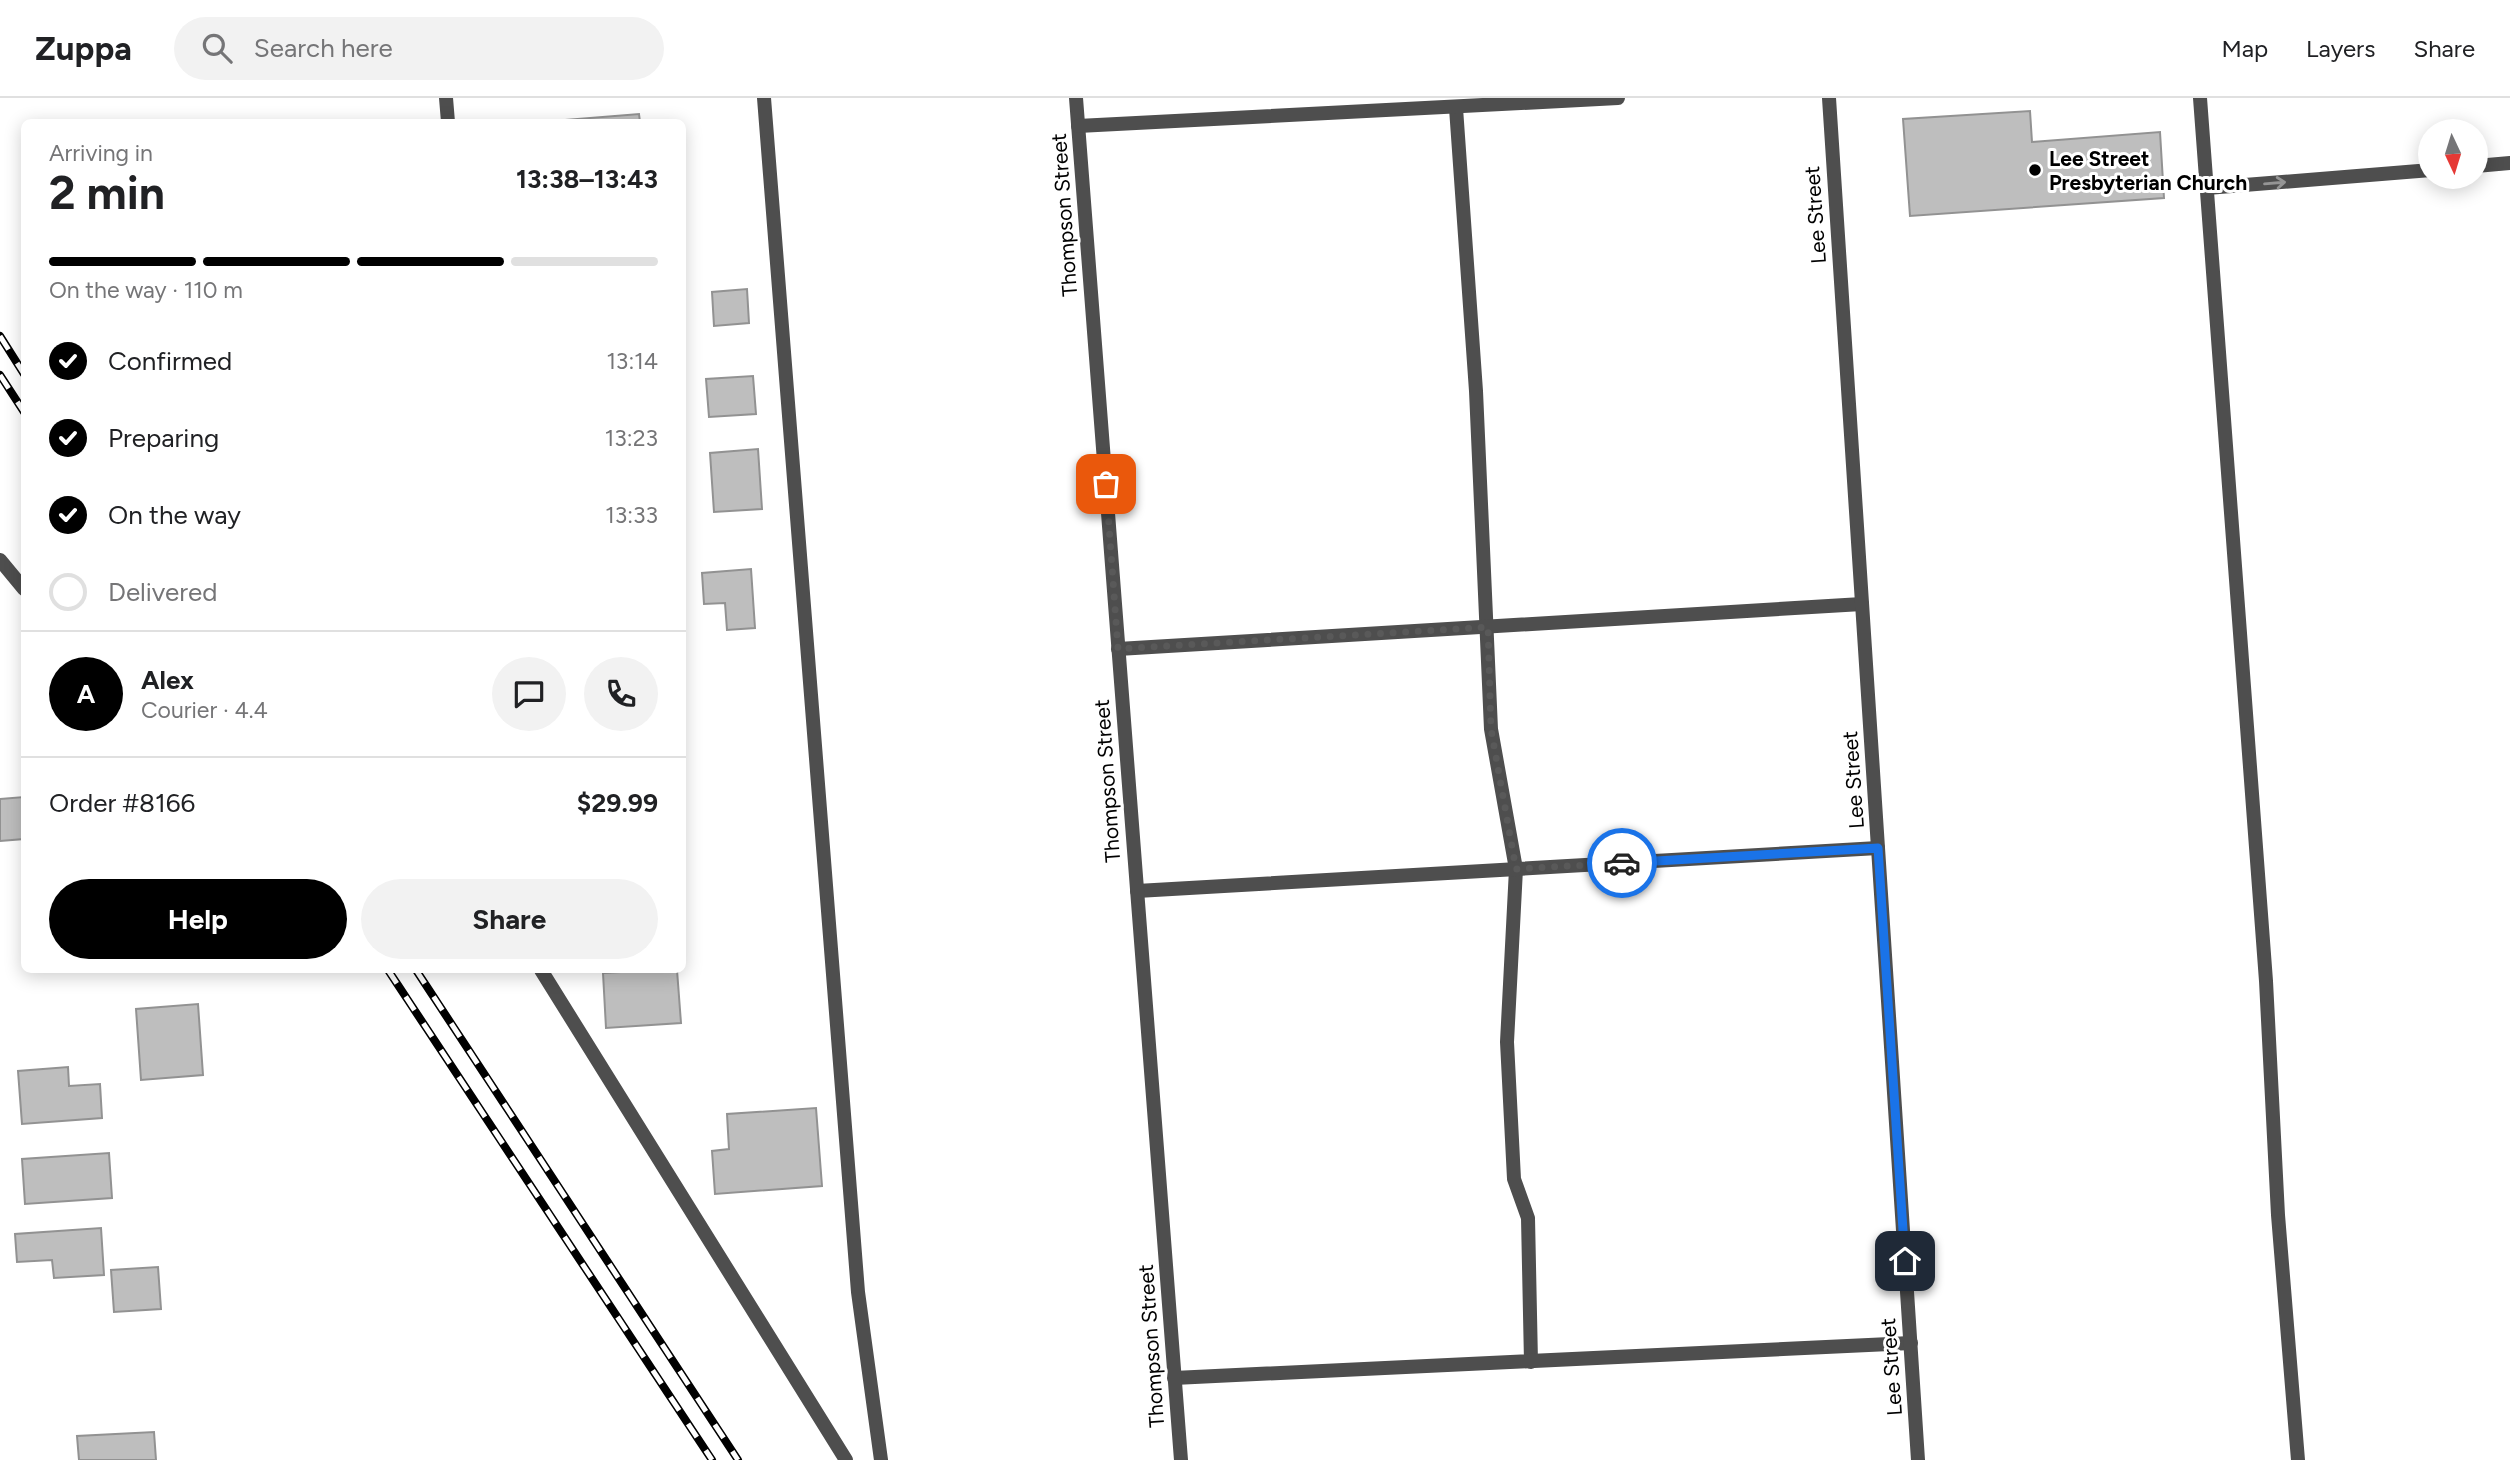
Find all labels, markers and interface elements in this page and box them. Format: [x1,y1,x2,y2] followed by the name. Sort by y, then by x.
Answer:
[174,17,664,80] search box
[35,29,132,68] text: Zuppa
[198,29,236,67] icon: search
[254,32,393,64] text: Search here
[2221,34,2268,63] text: Map
[2306,34,2375,63] text: Layers
[2413,34,2475,63] text: Share
[2418,119,2488,189] north arrow
[2418,119,2488,189] map controls
[1046,133,1082,297] street label: Thompson Street
[49,139,153,167] text: Arriving in
[2049,146,2247,195] place label: Lee Street Presbyterian Church
[2027,162,2043,178] marker: Lee Street Presbyterian Church
[516,163,658,195] text: 13:38–13:43
[49,165,165,221] text: 2 min
[1799,165,1831,265] street label: Lee Street
[2263,176,2286,189] one-way arrow
[49,276,243,304] text: On the way · 110 m
[49,342,87,380] icon: check
[108,345,232,377] text: Confirmed
[606,347,658,375] text: 13:14
[49,419,87,457] icon: check
[108,422,219,454] text: Preparing
[605,424,658,452] text: 13:23
[1076,454,1136,514] pin
[1087,465,1125,503] icon: bag
[49,496,87,534] icon: check
[108,499,241,531] text: On the way
[605,501,658,529] text: 13:33
[108,576,217,608] text: Delivered
[492,657,566,731] button: chat
[584,657,658,731] button: phone
[141,664,194,696] text: Alex
[77,678,95,710] text: A
[141,696,268,724] text: Courier · 4.4
[1089,699,1125,863] street label: Thompson Street
[1837,730,1869,830] street label: Lee Street
[49,787,195,819] text: Order #8166
[577,787,658,819] text: $29.99
[1587,828,1657,898] courier
[1603,844,1641,882] icon: car
[49,879,347,959] button: Help
[361,879,658,959] button: Share
[1875,1231,1935,1291] pin
[1886,1242,1924,1280] icon: home
[1133,1264,1169,1428] street label: Thompson Street
[1875,1317,1907,1417] street label: Lee Street

